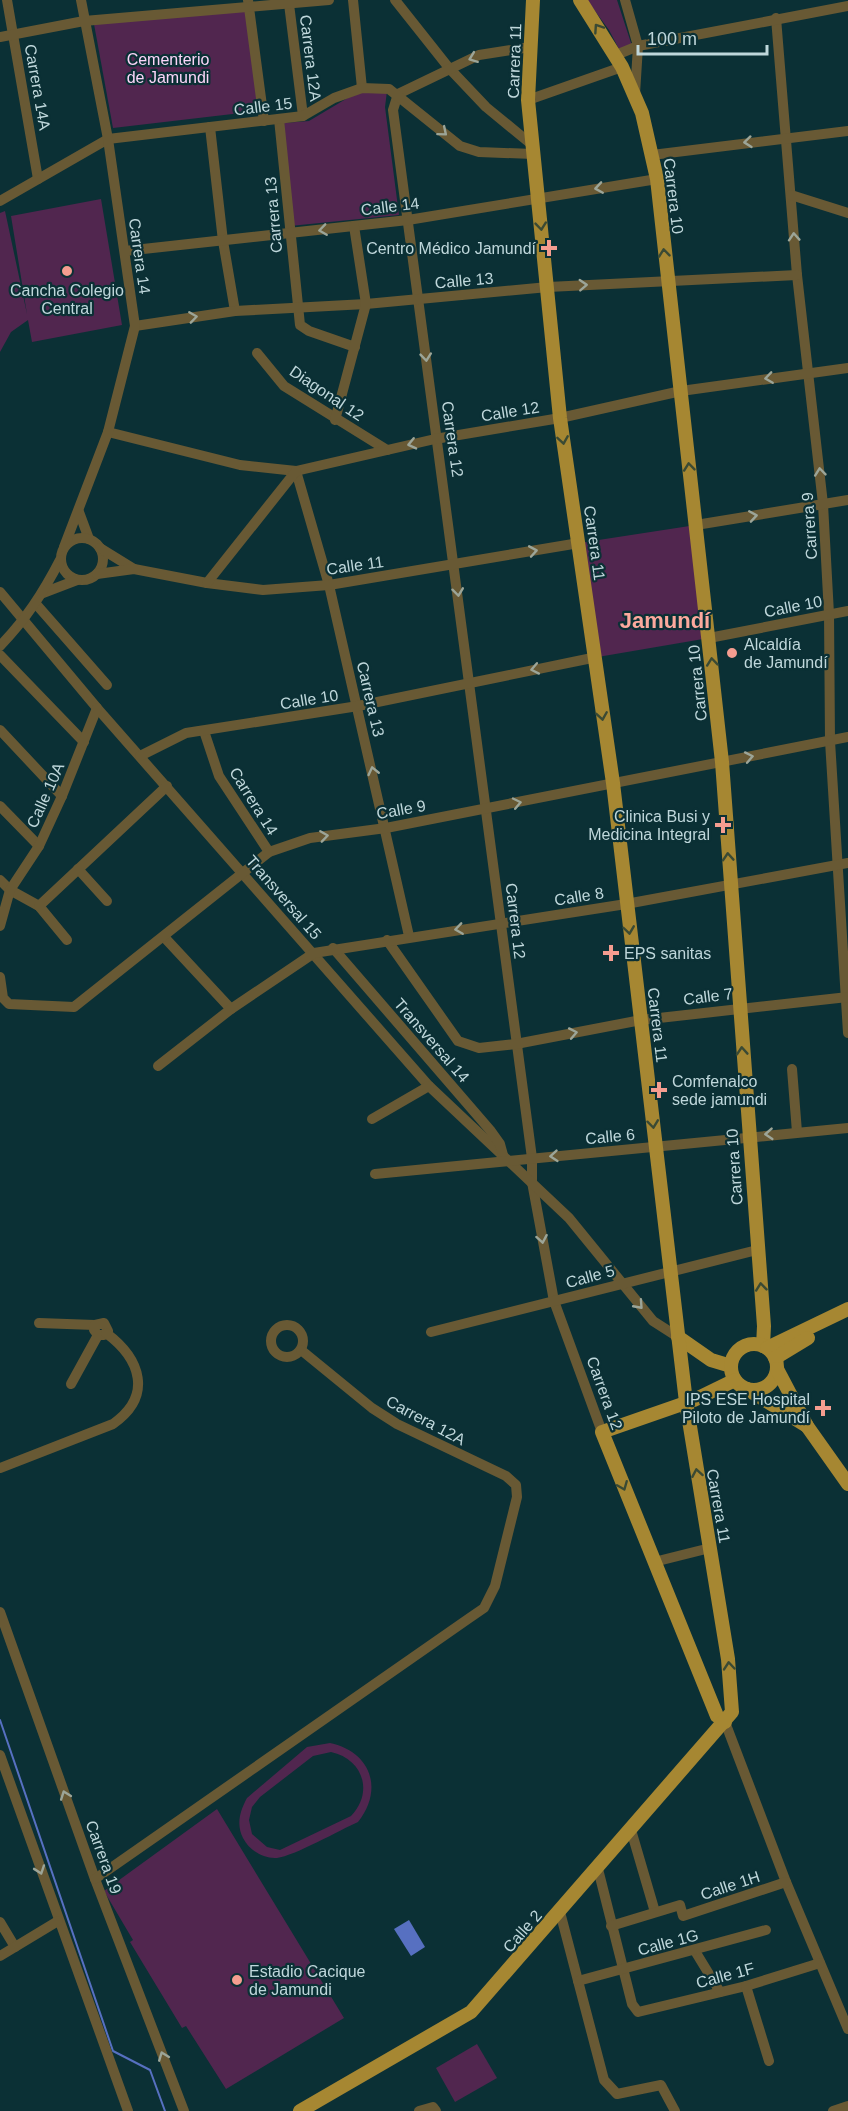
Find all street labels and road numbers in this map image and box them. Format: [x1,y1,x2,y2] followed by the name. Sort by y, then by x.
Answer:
[297,14,324,103] street label: Carrera 12A
[505,23,524,99] street label: Carrera 11
[22,43,54,132] street label: Carrera 14A
[233,94,293,119] street label: Calle 15
[660,157,687,235] street label: Carrera 10
[262,176,285,254] street label: Carrera 13
[360,194,420,219] street label: Calle 14
[126,217,153,295] street label: Carrera 14
[434,269,494,292] street label: Calle 13
[287,362,367,424] street label: Diagonal 12
[480,398,540,424] street label: Calle 12
[439,400,466,478] street label: Carrera 12
[799,492,820,560] street label: Carrera 9
[581,505,608,582] street label: Carrera 11
[325,553,385,578] street label: Calle 11
[763,593,824,620] street label: Calle 10
[685,644,710,722] street label: Carrera 10
[354,660,387,738] street label: Carrera 13
[279,686,339,712] street label: Calle 10
[24,760,67,830] street label: Calle 10A
[226,764,281,838] street label: Carrera 14
[375,797,427,822] street label: Calle 9
[243,852,325,943] street label: Transversal 15
[502,882,529,960] street label: Carrera 12
[553,884,605,909] street label: Calle 8
[682,985,734,1008] street label: Calle 7
[644,987,671,1064] street label: Carrera 11
[391,995,473,1086] street label: Transversal 14
[584,1126,636,1147] street label: Calle 6
[723,1128,746,1206] street label: Carrera 10
[564,1262,616,1291] street label: Calle 5
[583,1354,626,1432] street label: Carrera 12
[383,1392,469,1449] street label: Carrera 12A
[704,1468,733,1545] street label: Carrera 11
[82,1818,125,1896] street label: Carrera 19
[698,1868,762,1903] street label: Calle 1H
[500,1907,545,1956] street label: Calle 2
[636,1926,700,1959] street label: Calle 1G
[694,1960,756,1991] street label: Calle 1F

